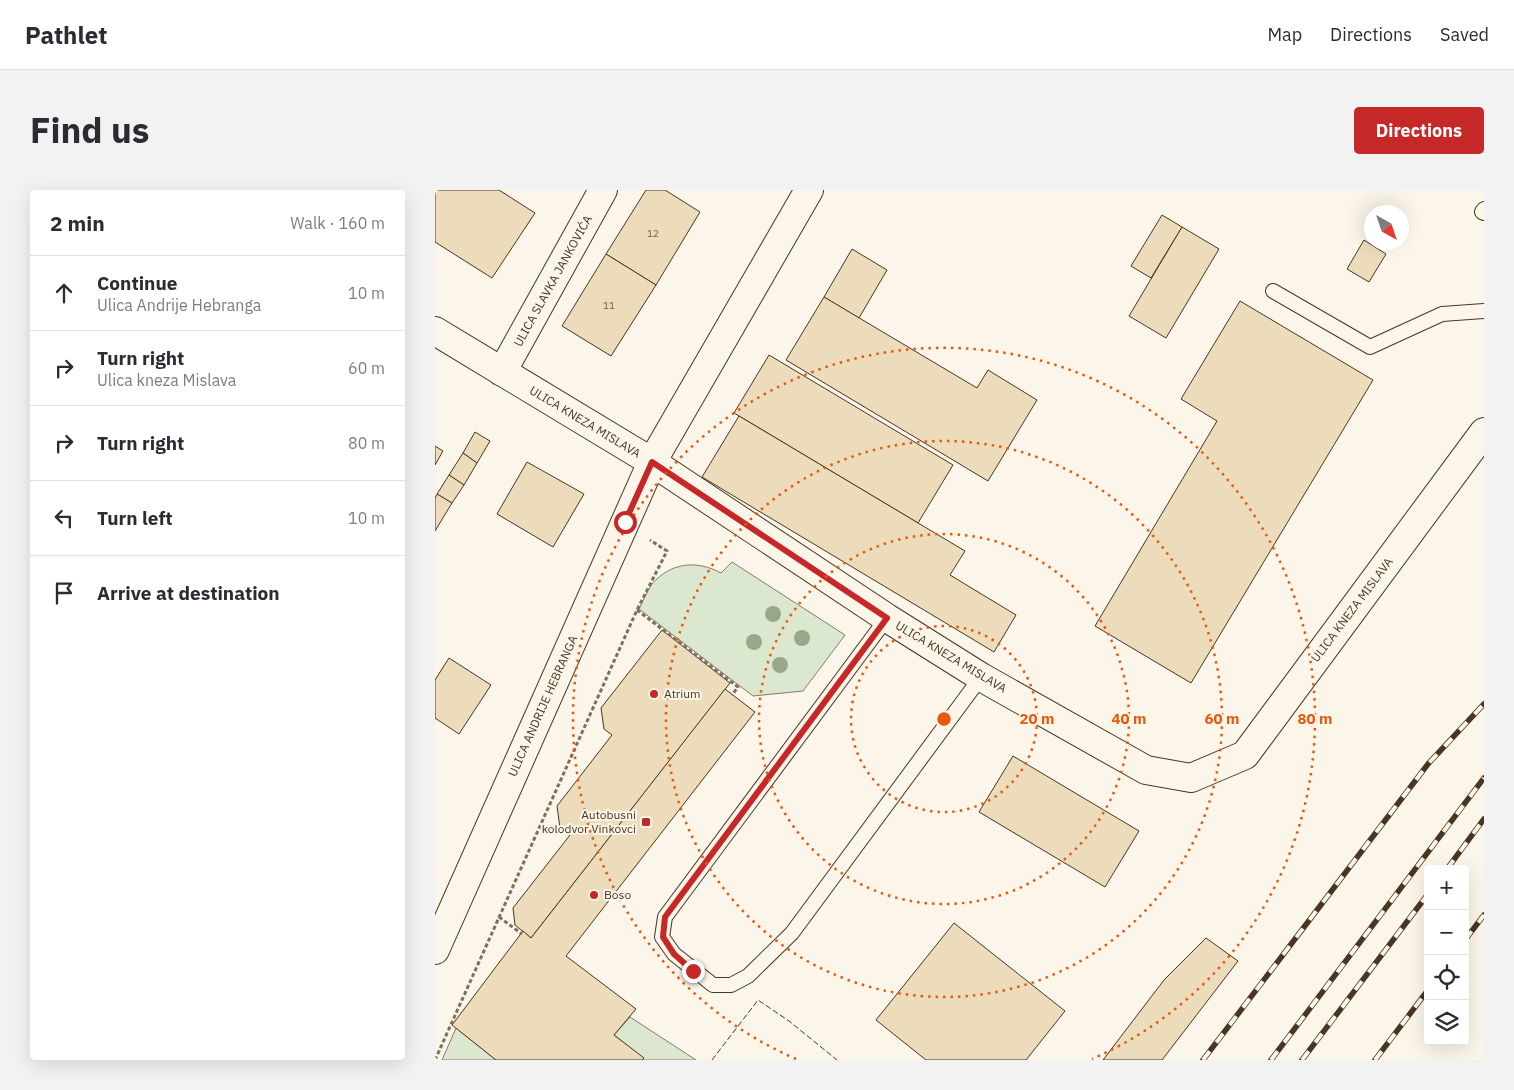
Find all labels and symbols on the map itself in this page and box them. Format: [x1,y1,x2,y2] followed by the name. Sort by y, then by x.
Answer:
[1364,205,1409,250] north arrow
[510,212,595,349] street label: ULICA SLAVKA JANKOVIĆA
[647,227,659,240] house number: 12
[603,299,615,312] house number: 11
[527,382,644,461] street label: ULICA KNEZA MISLAVA
[614,511,637,534] route start
[1307,554,1396,665] street label: ULICA KNEZA MISLAVA
[893,617,1010,696] street label: ULICA KNEZA MISLAVA
[505,633,581,779] street label: ULICA ANDRIJE HEBRANGA
[664,686,701,701] place label: Atrium
[648,688,660,700] marker: Atrium
[1020,709,1054,728] text: 20 m
[1112,709,1146,728] text: 40 m
[1205,709,1239,728] text: 60 m
[1298,709,1332,728] text: 80 m
[935,710,953,728] centre of rings
[542,807,636,836] place label: Autobusni kolodvor Vinkovci
[640,816,652,828] marker: Autobusni kolodvor Vinkovci
[604,887,631,902] place label: Boso
[588,889,600,901] marker: Boso
[682,960,705,983] route end

